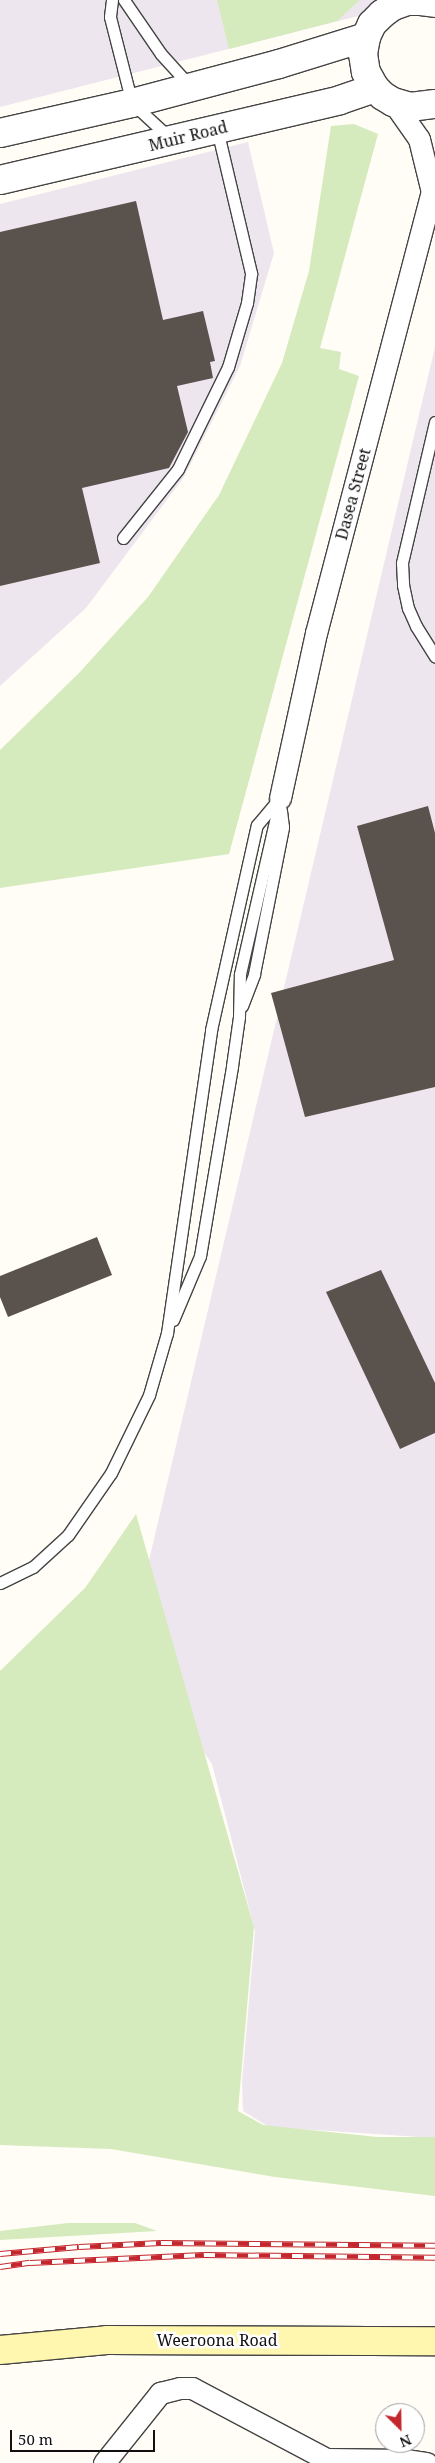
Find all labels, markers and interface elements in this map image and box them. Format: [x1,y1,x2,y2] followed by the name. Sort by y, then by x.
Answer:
[147,117,229,155] street label: Muir Road
[332,446,374,542] street label: Dasea Street
[157,2330,277,2350] street label: Weeroona Road
[375,2403,425,2453] north arrow
[12,2420,158,2452] scale bar
[18,2429,53,2449] text: 50 m
[397,2430,414,2452] text: N

